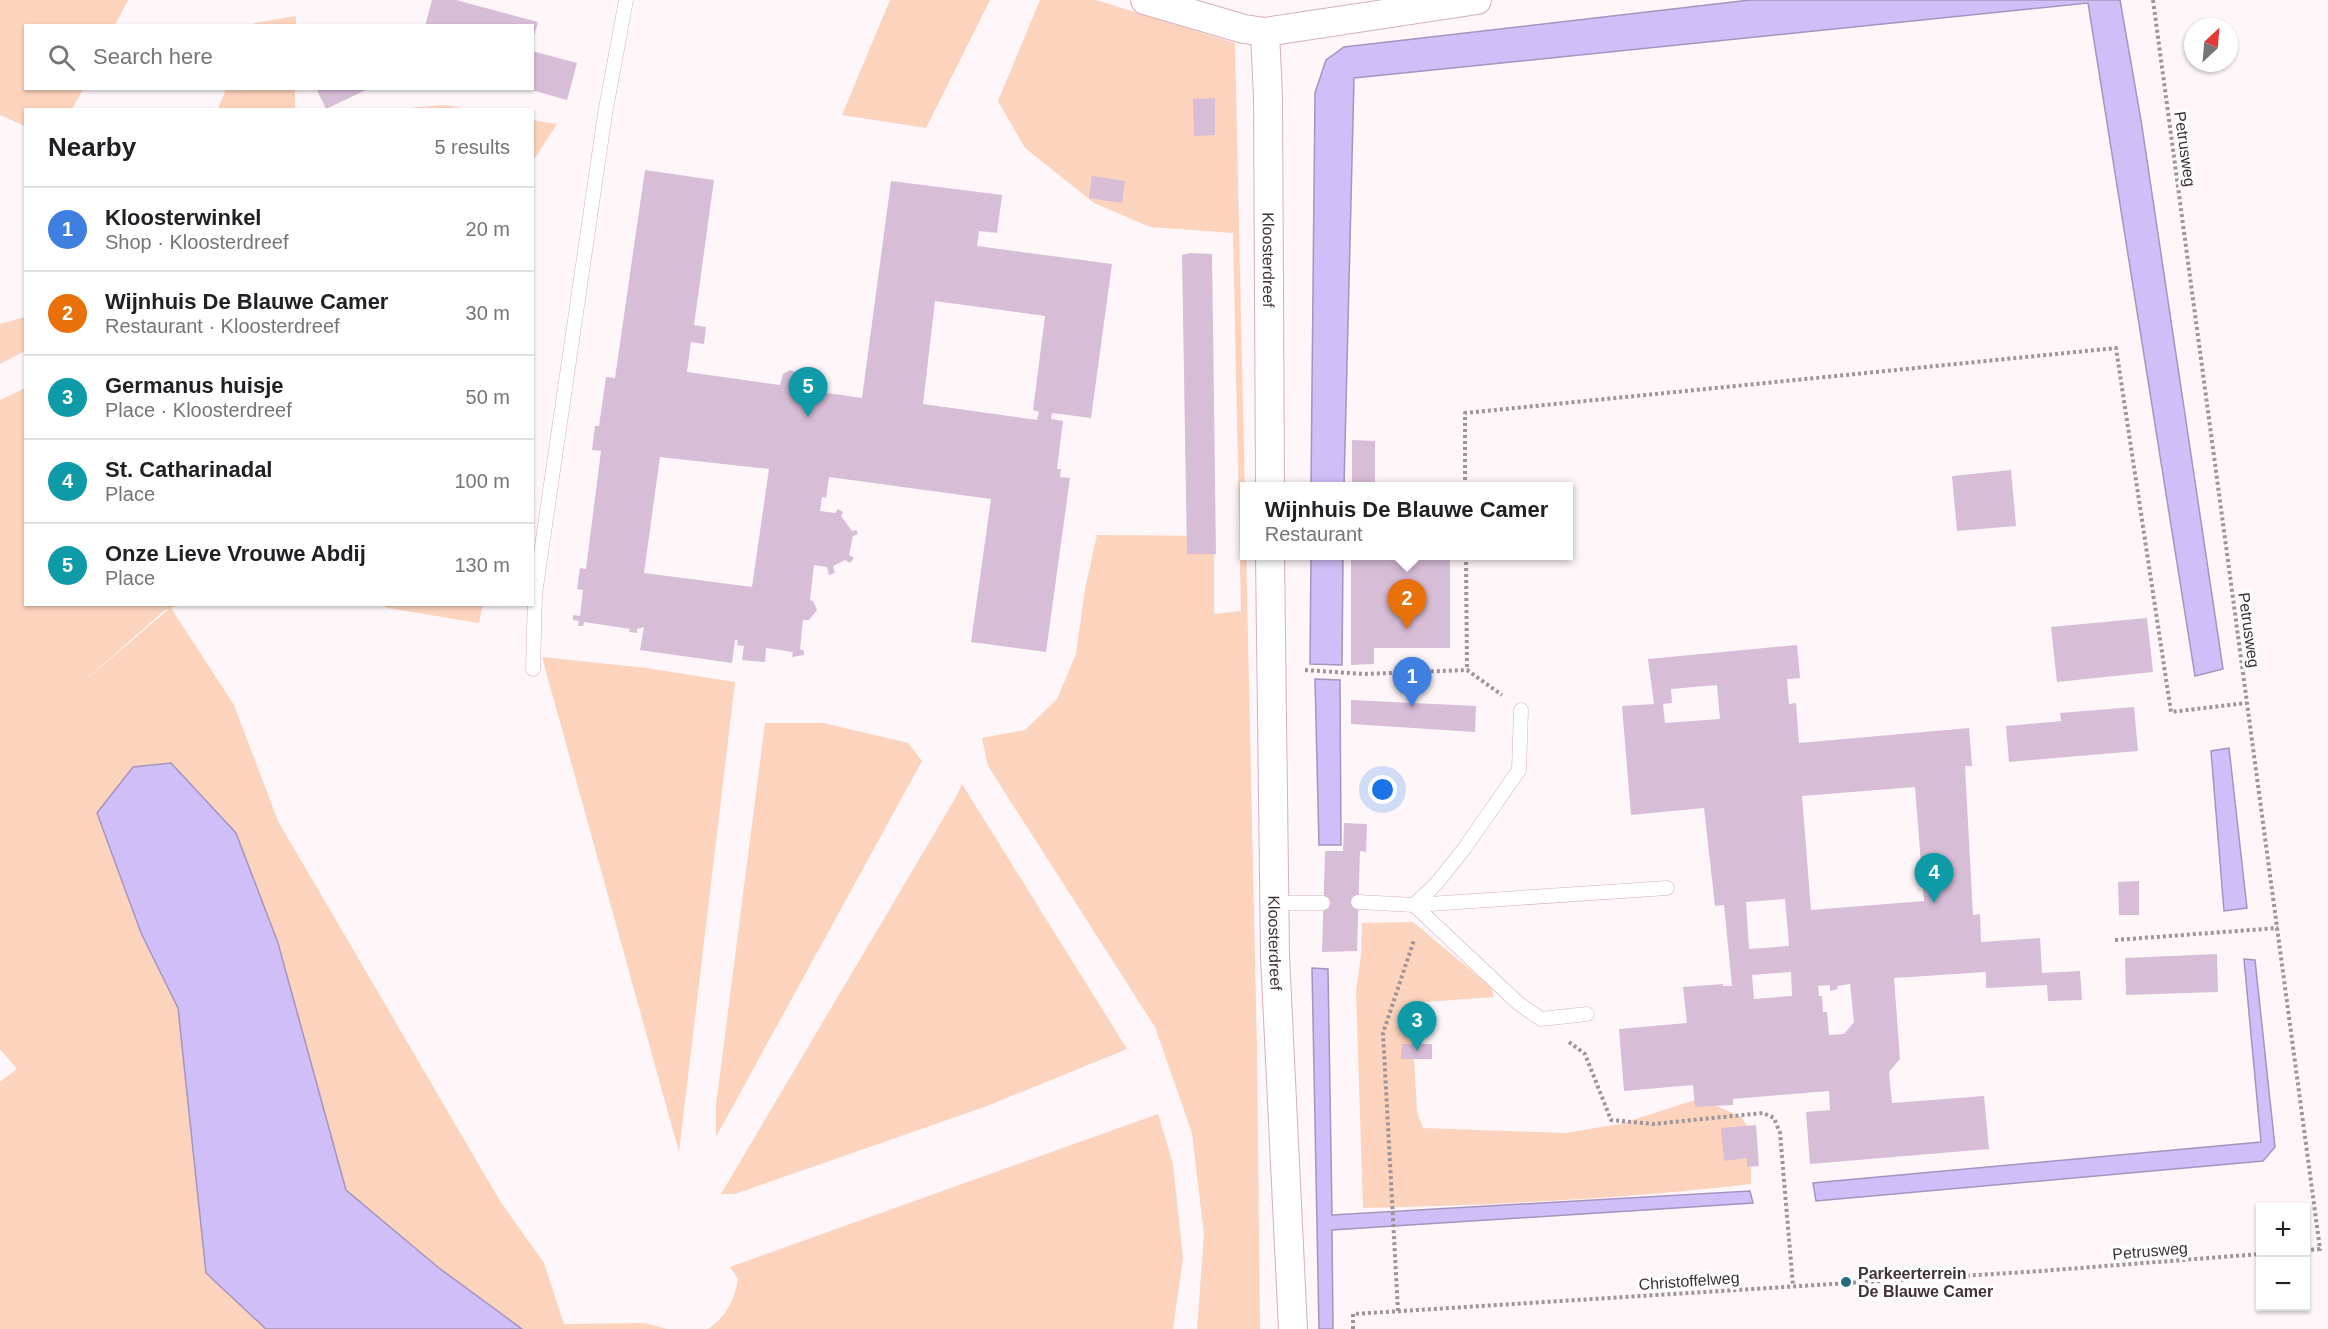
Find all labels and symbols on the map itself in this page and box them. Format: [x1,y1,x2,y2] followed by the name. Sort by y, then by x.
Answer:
[2184,18,2238,72] north arrow
[2171,110,2199,188] street label: Petrusweg
[1260,212,1278,308] street label: Kloosterdreef
[788,368,828,417] pin: 5
[1388,580,1426,629] pin: 2
[2235,591,2263,669] street label: Petrusweg
[1392,658,1432,707] pin: 1
[1368,775,1397,804] your location
[1914,854,1954,903] pin: 4
[1266,895,1285,992] street label: Kloosterdreef
[1398,1002,1436,1051] pin: 3
[2112,1239,2188,1263] street label: Petrusweg
[1858,1265,1993,1300] place label: Parkeerterrein De Blauwe Camer
[1638,1269,1740,1293] street label: Christoffelweg
[1839,1275,1853,1289] marker: Parkeerterrein De Blauwe Camer

